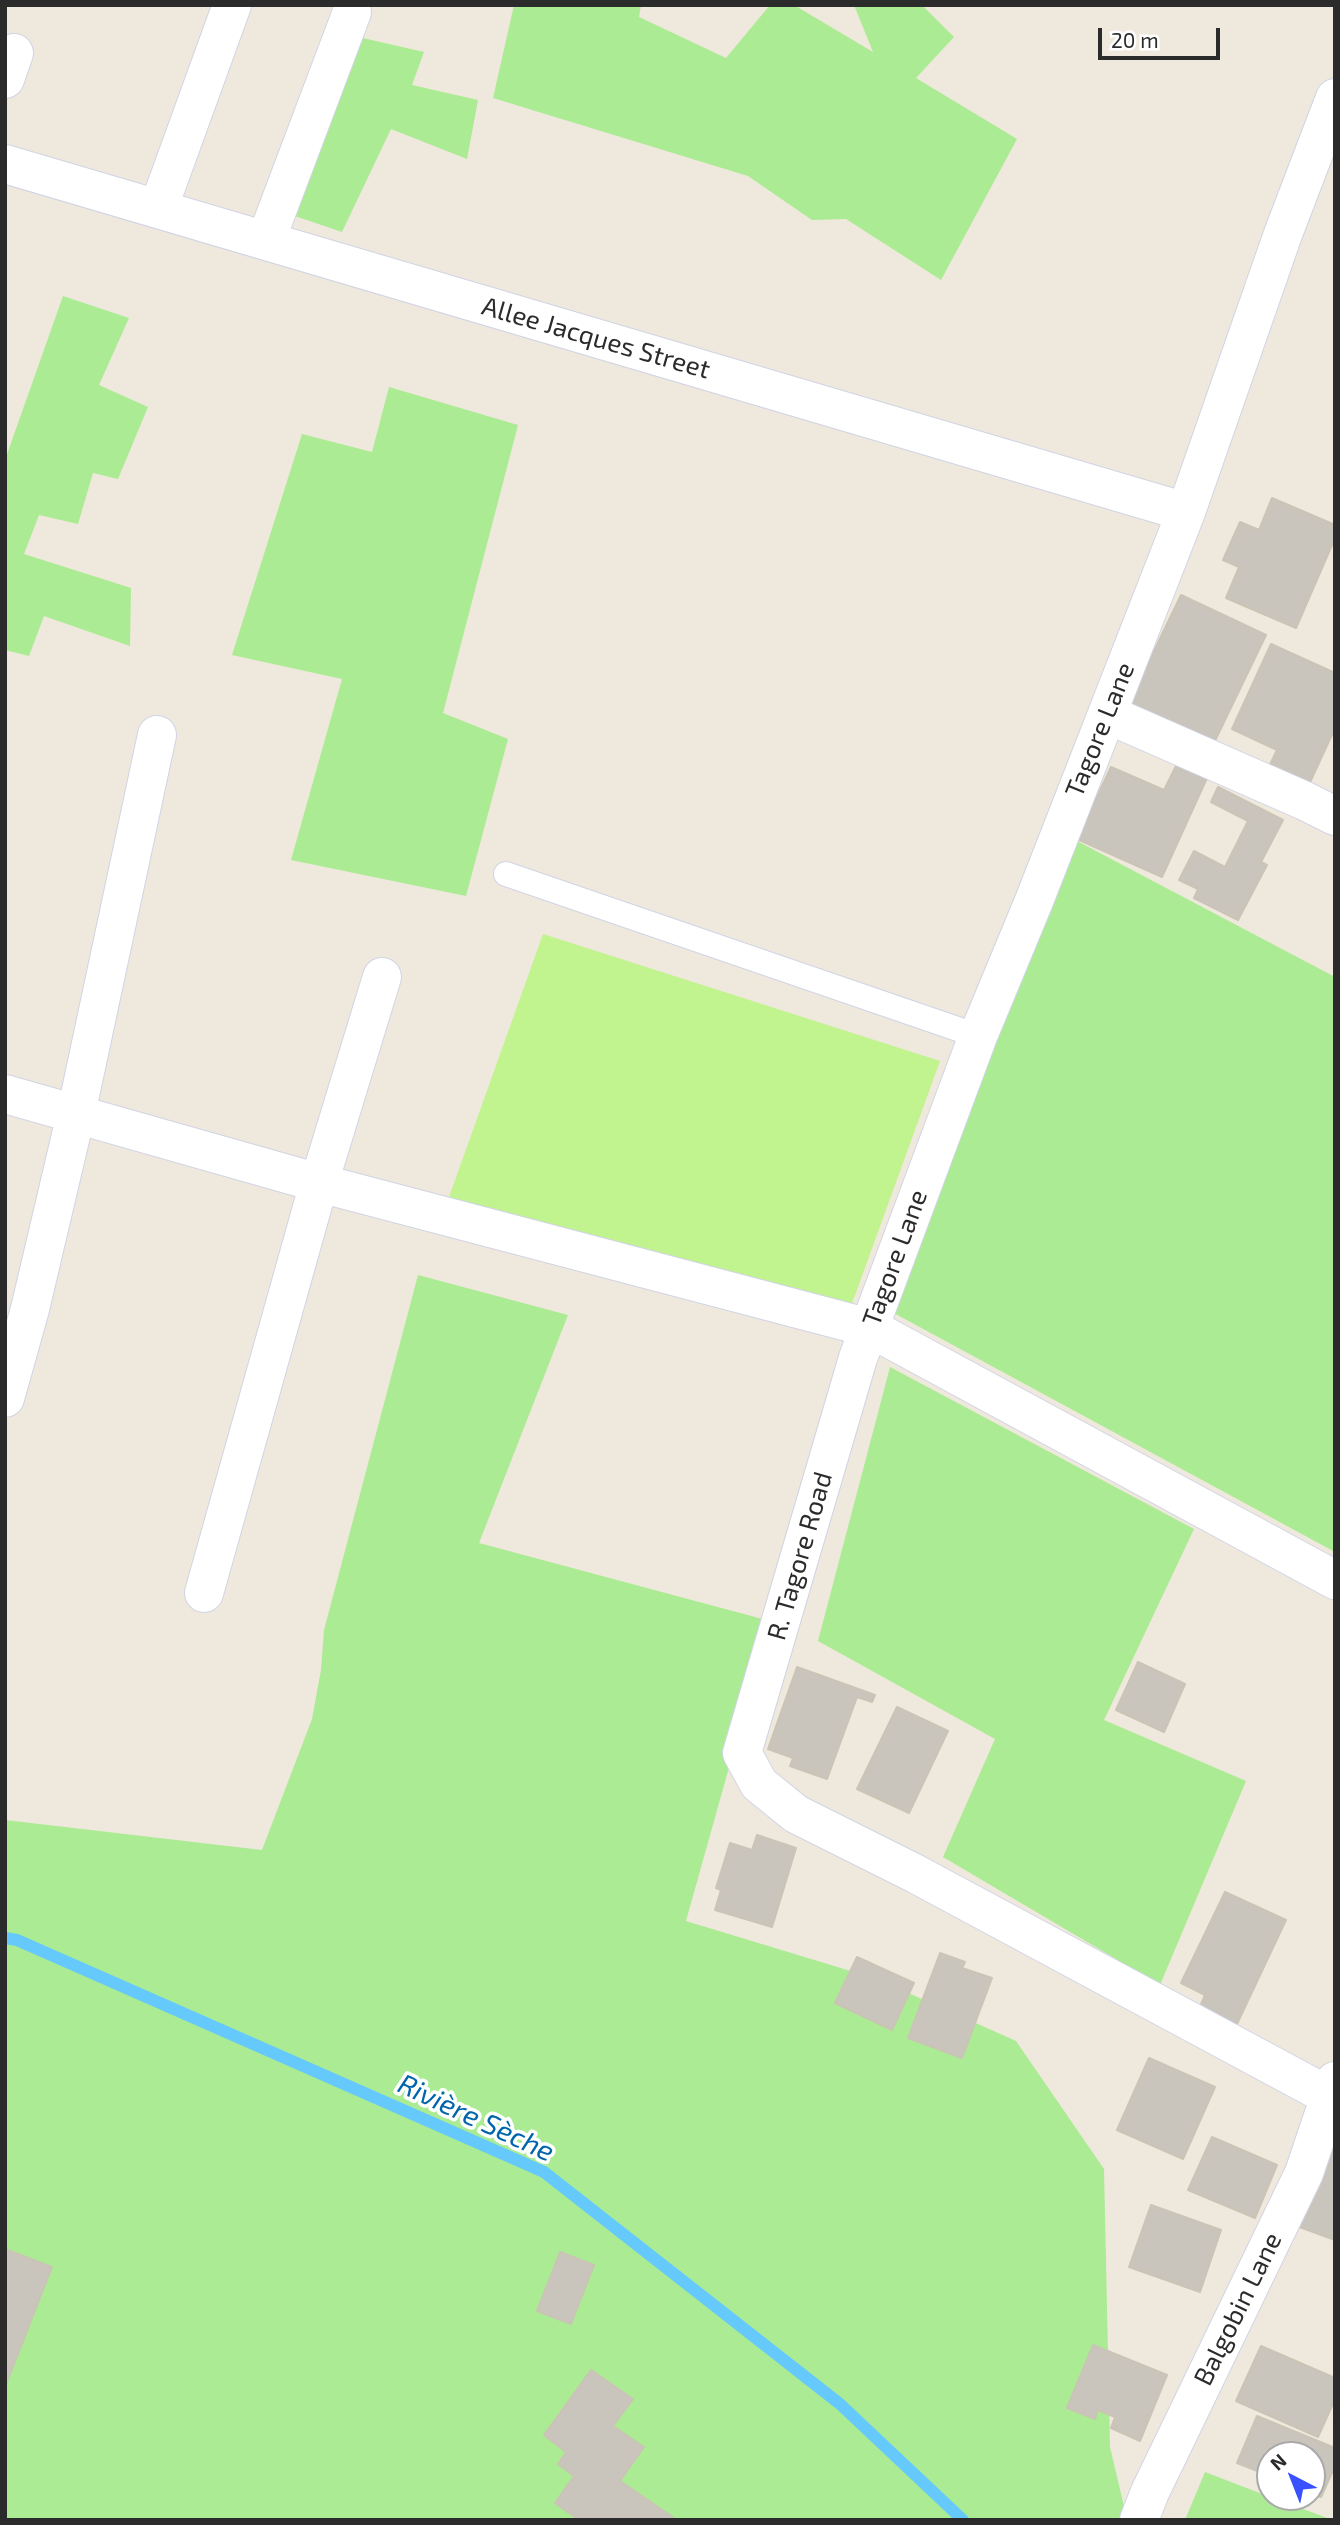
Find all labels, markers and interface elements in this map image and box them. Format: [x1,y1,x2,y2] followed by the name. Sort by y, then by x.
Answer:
[1102,14,1224,58] scale bar
[1111,27,1159,52] text: 20 m
[478,291,714,385] street label: Allee Jacques Street
[1059,658,1141,802] street label: Tagore Lane
[856,1186,934,1330] street label: Tagore Lane
[761,1468,839,1644] street label: R. Tagore Road
[392,2067,560,2169] water label: Rivière Sèche
[1188,2227,1288,2391] street label: Balgobin Lane
[1256,2441,1326,2511] north arrow
[1265,2448,1291,2475] text: N

